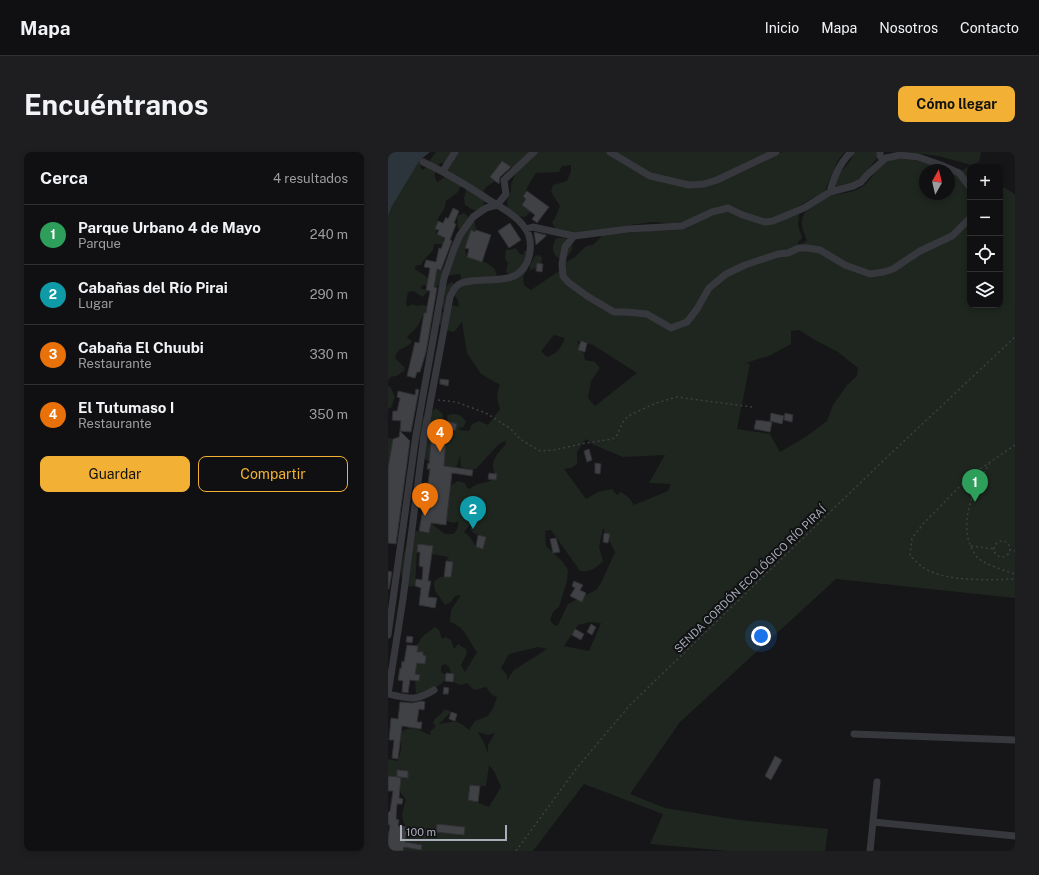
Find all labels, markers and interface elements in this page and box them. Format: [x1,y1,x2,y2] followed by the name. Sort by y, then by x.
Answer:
[20,17,70,39] text: Mapa
[765,20,799,36] text: Inicio
[821,20,857,36] text: Mapa
[879,20,938,36] text: Nosotros
[960,20,1019,36] text: Contacto
[898,86,1015,122] button: Cómo llegar
[24,88,209,121] text: Encuéntranos
[919,164,955,200] north arrow
[967,164,1003,308] map controls
[967,164,1003,200] button: +
[40,168,88,188] text: Cerca
[273,171,348,186] text: 4 resultados
[967,200,1003,236] button: −
[78,219,261,236] text: Parque Urbano 4 de Mayo
[50,227,56,242] text: 1
[310,227,348,242] text: 240 m
[78,236,121,251] text: Parque
[967,236,1003,272] button: locate
[967,272,1003,308] button: layers
[78,279,228,296] text: Cabañas del Río Pirai
[49,287,57,302] text: 2
[310,287,348,302] text: 290 m
[78,296,113,311] text: Lugar
[78,339,204,356] text: Cabaña El Chuubi
[49,347,57,362] text: 3
[309,347,348,362] text: 330 m
[78,356,152,371] text: Restaurante
[78,399,174,416] text: El Tutumaso I
[49,407,57,422] text: 4
[309,407,348,422] text: 350 m
[78,416,152,431] text: Restaurante
[427,419,453,452] pin: 4
[40,456,190,492] button: Guardar
[198,456,348,492] button: Compartir
[962,469,988,502] pin: 1
[412,483,438,516] pin: 3
[460,496,486,529] pin: 2
[671,502,829,655] street label: SENDA CORDÓN ECOLÓGICO RÍO PIRAÍ
[751,626,771,646] your location
[400,823,507,842] scale bar
[406,826,436,838] text: 100 m

